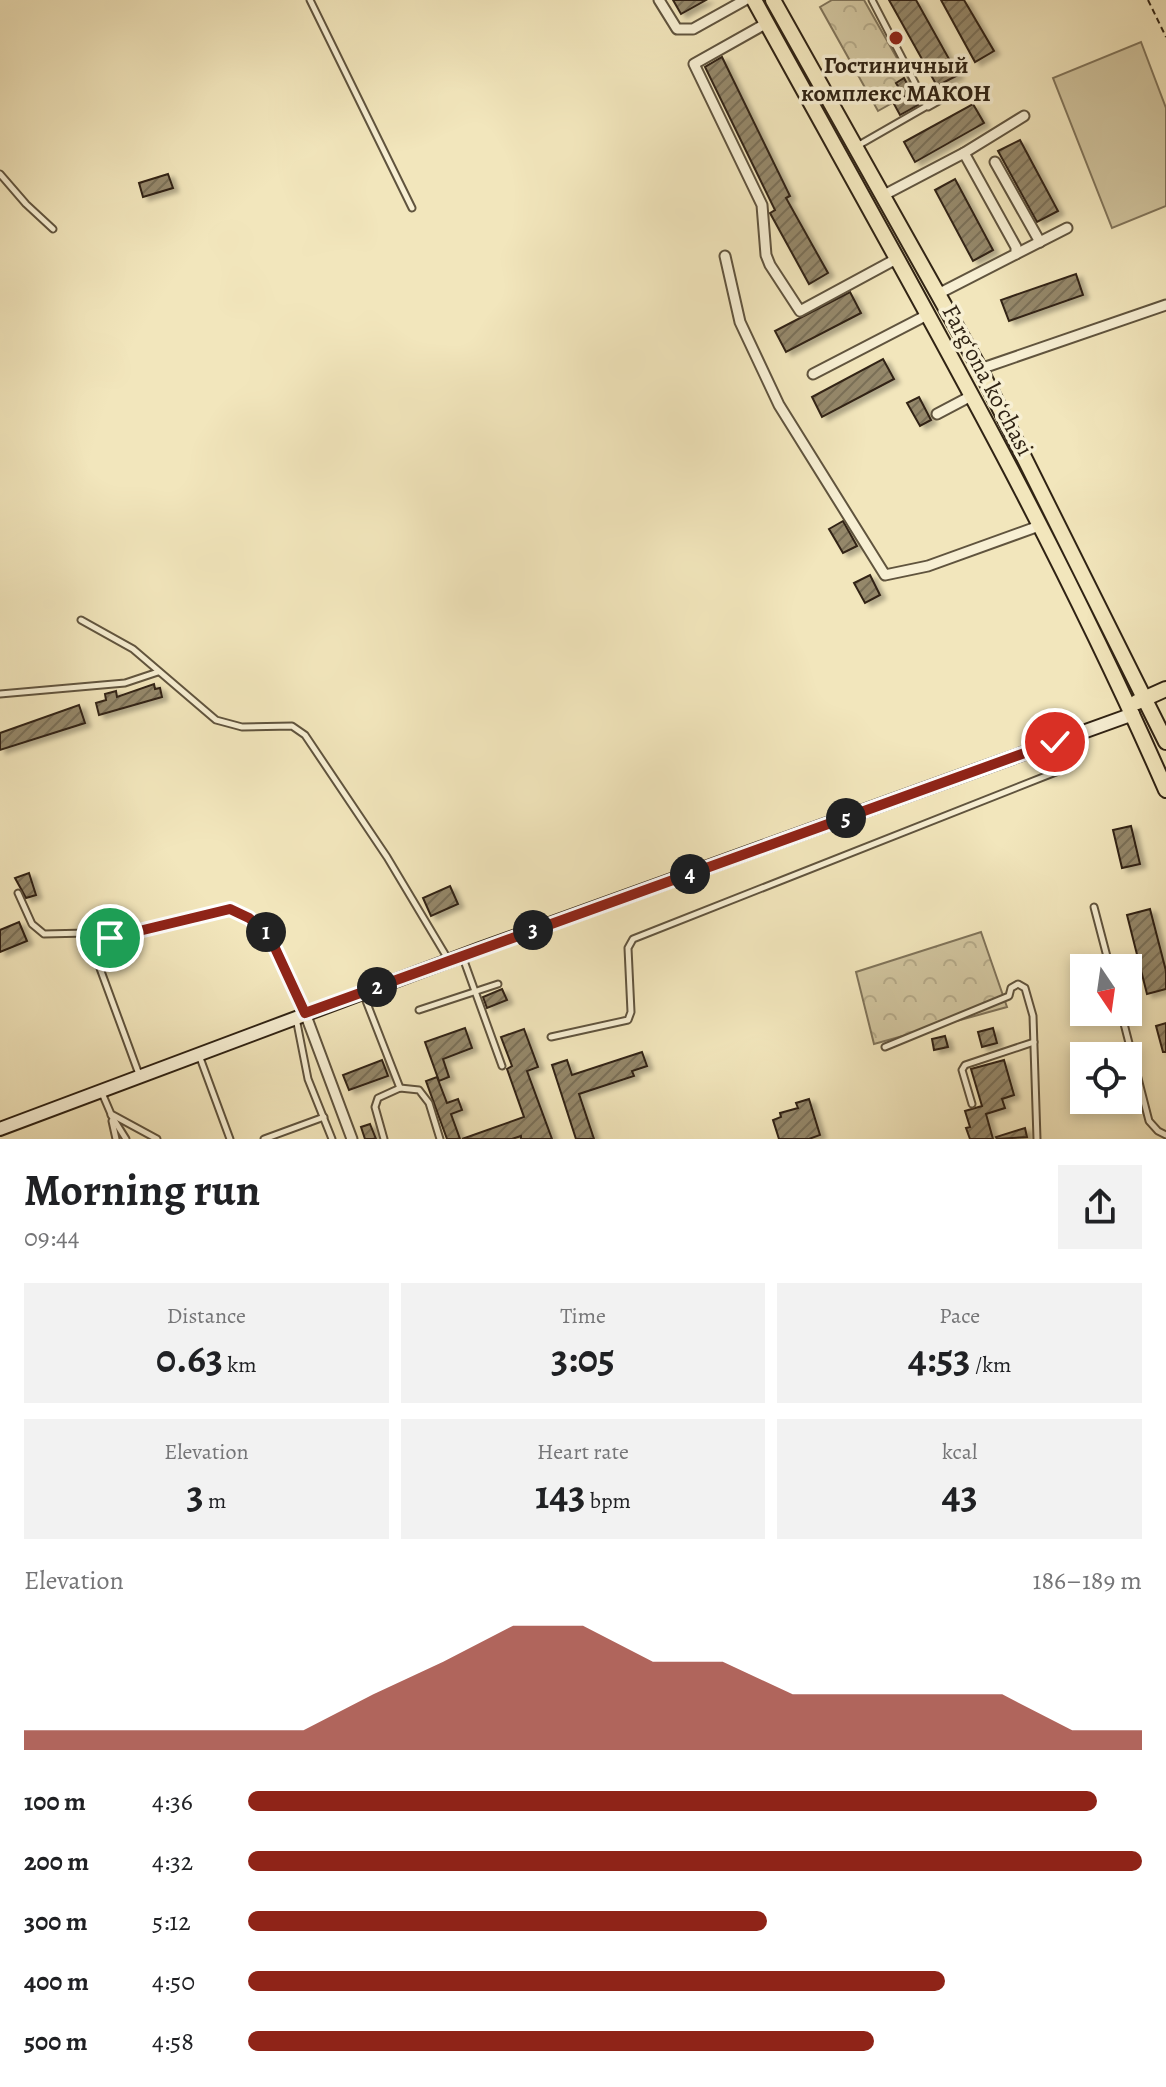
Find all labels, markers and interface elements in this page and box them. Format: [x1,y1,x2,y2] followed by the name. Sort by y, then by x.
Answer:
[887,29,905,47] marker: Гостиничный комплекс МАКОН
[801,49,991,109] place label: Гостиничный комплекс МАКОН
[935,299,1041,461] street label: Fargʻona koʻchasi
[1021,708,1089,776] pin
[1033,720,1077,764] icon: check
[826,798,866,838] pin: 5
[841,803,851,833] text: 5
[670,854,710,894] pin: 4
[685,859,695,889] text: 4
[76,904,144,972] pin
[513,910,553,950] pin: 3
[246,912,286,952] pin: 1
[528,915,538,945] text: 3
[88,916,132,960] icon: arrive
[262,917,270,947] text: 1
[1070,954,1142,1026] north arrow
[1070,954,1142,1114] map controls
[357,967,397,1007] pin: 2
[372,972,382,1002] text: 2
[1070,1042,1142,1114] button: locate
[24,1160,260,1220] text: Morning run
[1058,1165,1142,1249] button: share
[24,1220,79,1255] text: 09:44
[167,1301,246,1331] text: Distance
[560,1301,606,1331] text: Time
[939,1301,980,1331] text: Pace
[156,1331,223,1386] text: 0.63
[551,1331,615,1386] text: 3:05
[908,1331,971,1386] text: 4:53
[223,1350,257,1380] text: km
[971,1350,1011,1380] text: /km
[164,1437,249,1467] text: Elevation
[537,1437,629,1467] text: Heart rate
[942,1437,977,1467] text: kcal
[186,1467,204,1522] text: 3
[535,1467,585,1522] text: 143
[942,1467,978,1522] text: 43
[204,1486,226,1516] text: m
[585,1486,631,1516] text: bpm
[24,1563,124,1598] text: Elevation
[1033,1563,1142,1598] text: 186–189 m
[24,1784,86,1819] text: 100 m
[152,1784,193,1819] text: 4:36
[24,1844,89,1879] text: 200 m
[152,1844,193,1879] text: 4:32
[24,1904,88,1939] text: 300 m
[152,1904,191,1939] text: 5:12
[24,1964,89,1999] text: 400 m
[152,1964,195,1999] text: 4:50
[24,2024,88,2059] text: 500 m
[152,2024,194,2059] text: 4:58

